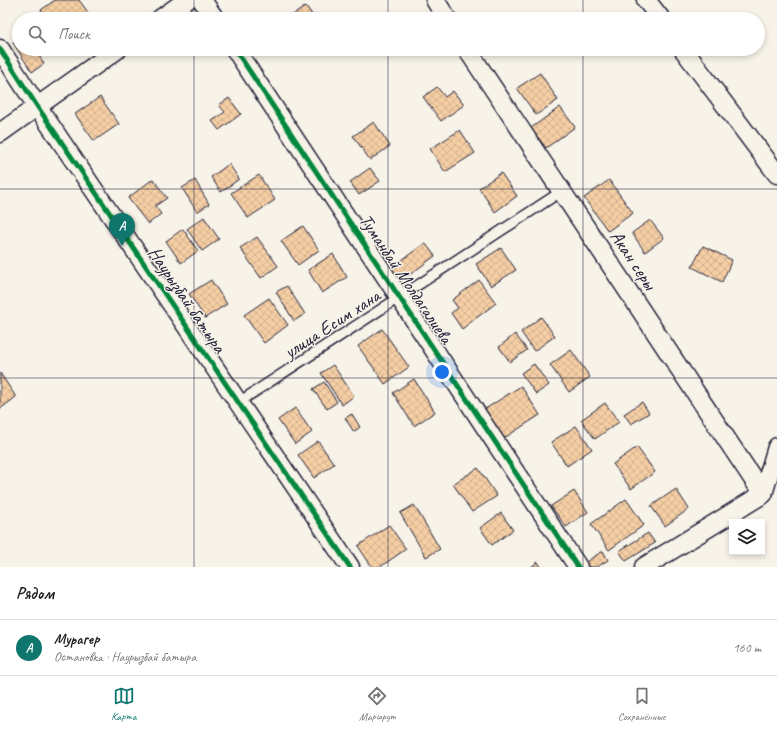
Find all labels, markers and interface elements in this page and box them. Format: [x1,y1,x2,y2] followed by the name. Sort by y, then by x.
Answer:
[12,12,765,56] search box
[26,23,48,45] icon: search
[58,25,90,44] text: Поиск
[354,210,460,350] street label: Туманбай Молдагалиева
[109,213,135,246] pin: A
[604,226,663,296] street label: Акан серы
[142,242,233,359] street label: Наурызбай батыра
[279,283,386,365] street label: улица Есим хана
[432,362,452,382] your location
[729,519,765,555] map controls
[729,519,765,555] button: layers
[16,583,54,604] text: Рядом
[54,630,99,649] text: Мурагер
[26,640,32,656] text: A
[733,640,761,656] text: 160 m
[54,649,196,665] text: Остановка · Наурызбай батыра
[111,685,136,723] tab: Карта
[359,685,395,723] tab: Маршрут
[618,685,666,723] tab: Сохранённые

